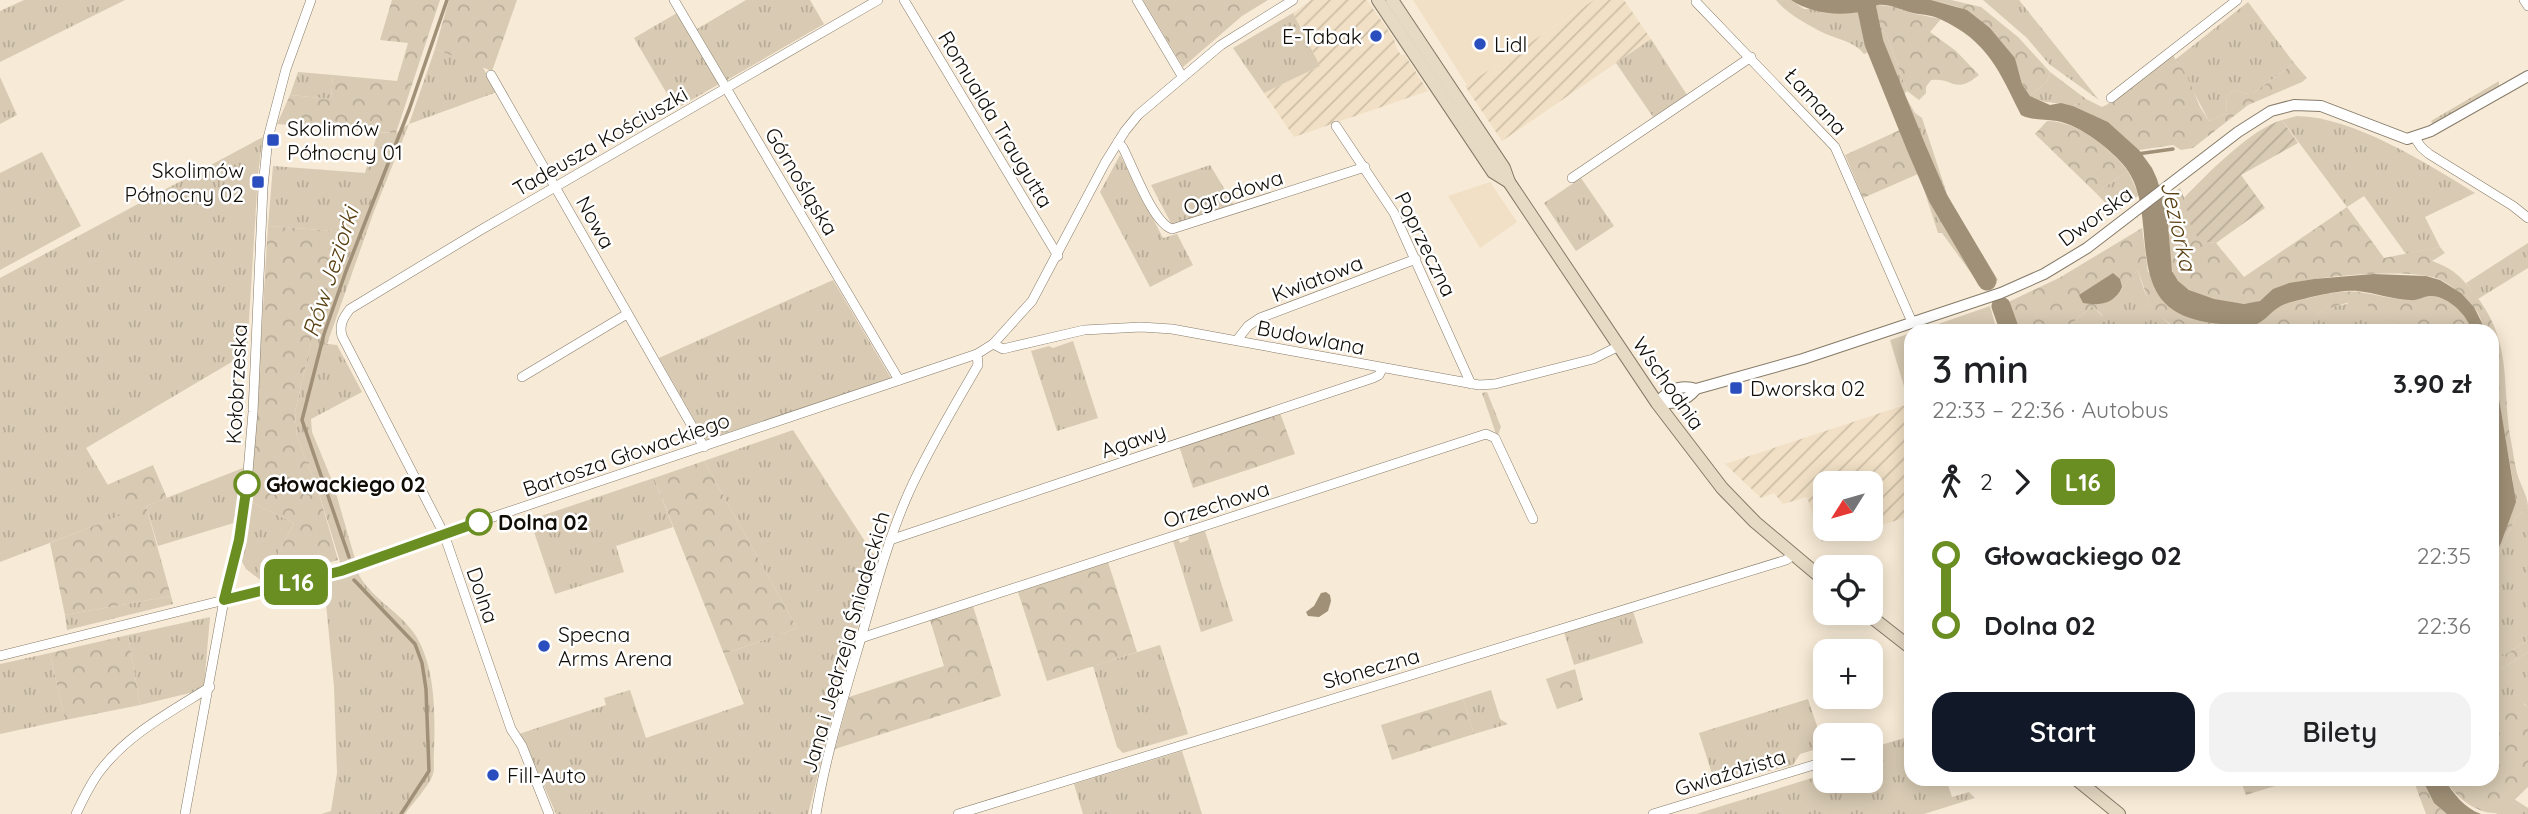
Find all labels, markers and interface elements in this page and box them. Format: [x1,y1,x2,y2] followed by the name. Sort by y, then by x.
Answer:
[1282,23,1362,49] place label: E-Tabak
[933,26,1059,212] street label: Romualda Traugutta
[1368,28,1384,44] marker: E-Tabak
[1494,31,1527,57] place label: Lidl
[1472,36,1488,52] marker: Lidl
[1779,62,1853,140] street label: Łamana
[508,80,692,202] street label: Tadeusza Kościuszki
[287,115,403,165] place label: Skolimów Północny 01
[760,122,844,240] street label: Górnośląska
[265,132,281,148] marker: Skolimów Północny 01
[124,157,244,207] place label: Skolimów Północny 02
[1180,164,1286,220] street label: Ogrodowa
[250,174,266,190] marker: Skolimów Północny 02
[2155,178,2204,275] water label: Jeziorka
[2053,180,2137,252] street label: Dworska
[1389,187,1463,301] street label: Poprzeczna
[571,191,621,253] street label: Nowa
[295,200,366,341] water label: Rów Jeziorki
[1268,249,1366,307] street label: Kwiatowa
[1255,314,1367,360] street label: Budowlana
[220,323,252,445] street label: Kołobrzeska
[1627,331,1711,435] street label: Wschodnia
[1932,345,2029,393] text: 3 min
[2393,367,2471,400] text: 3.90 zł
[1750,375,1865,401] place label: Dworska 02
[1728,380,1744,396] marker: Dworska 02
[1932,395,2169,424] text: 22:33 – 22:36 · Autobus
[519,406,733,502] street label: Bartosza Głowackiego
[1097,417,1169,463] street label: Agawy
[1932,463,1970,501] icon: walk
[2003,463,2041,501] icon: forward
[1980,467,1993,496] text: 2
[2065,467,2101,497] text: L16
[234,471,260,497] marker: Głowackiego 02
[266,471,426,497] place label: Głowackiego 02
[1813,471,1883,541] north arrow
[1813,471,1883,793] map controls
[1160,475,1272,533] street label: Orzechowa
[795,508,895,776] street label: Jana i Jędrzeja Śniadeckich
[466,509,492,535] marker: Dolna 02
[498,509,588,535] place label: Dolna 02
[1984,539,2182,572] text: Głowackiego 02
[2417,541,2471,570] text: 22:35
[1813,555,1883,625] button: locate
[256,559,336,605] line badge: L16
[461,564,505,626] street label: Dolna
[278,567,314,597] text: L16
[1984,609,2096,642] text: Dolna 02
[2417,611,2471,640] text: 22:36
[558,621,672,671] place label: Specna Arms Arena
[536,638,552,654] marker: Specna Arms Arena
[1813,639,1883,709] button: +
[1320,642,1422,694] street label: Słoneczna
[1932,692,2195,772] button: Start
[2209,692,2471,772] button: Bilety
[1813,723,1883,793] button: −
[1671,743,1789,801] street label: Gwiaździsta
[507,762,586,788] place label: Fill-Auto
[485,767,501,783] marker: Fill-Auto

